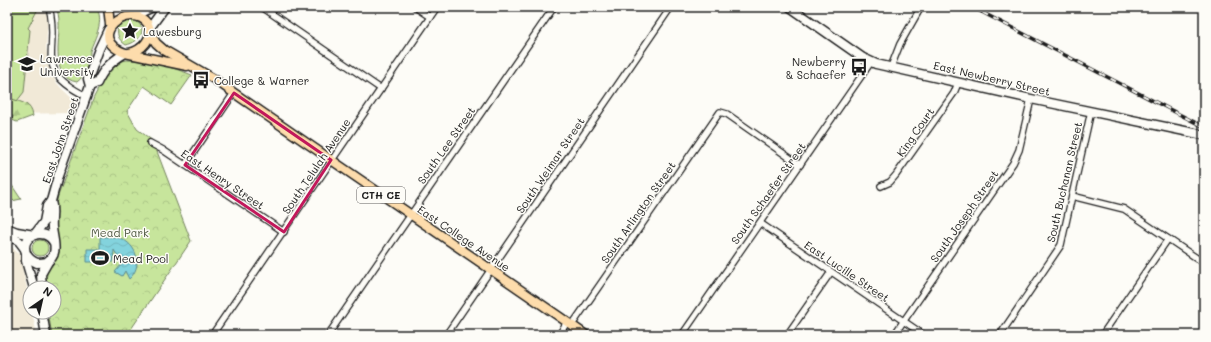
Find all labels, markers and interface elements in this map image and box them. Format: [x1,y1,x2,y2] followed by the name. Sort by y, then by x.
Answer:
[120,21,140,41] place icon: Lawesburg
[143,24,201,39] place label: Lawesburg
[40,51,94,79] place label: Lawrence University
[17,54,37,74] school or university icon: Lawrence University
[785,54,846,82] place label: Newberry & Schaefer
[849,57,869,77] bus stop icon: Newberry & Schaefer
[932,57,1052,99] street label: East Newberry Street
[191,70,211,90] bus stop icon: College & Warner
[214,73,309,88] place label: College & Warner
[38,95,82,185] street label: East John Street
[414,103,478,187] street label: South Lee Street
[893,104,938,160] street label: King Court
[512,114,588,216] street label: South Weimar Street
[278,115,354,217] street label: South Telulah Avenue
[1043,120,1085,244] street label: South Buchanan Street
[727,139,809,247] street label: South Schaefer Street
[178,146,268,213] street label: East Henry Street
[597,158,679,266] street label: South Arlington Street
[926,167,1002,265] street label: South Joseph Street
[357,187,405,203] road number: CTH CE
[415,201,513,275] street label: East College Avenue
[91,225,149,240] park label: Mead Park
[802,237,893,305] street label: East Lucille Street
[90,248,110,268] sports icon: Mead Pool
[113,251,168,266] place label: Mead Pool
[22,280,62,320] north arrow
[40,283,56,300] text: N

